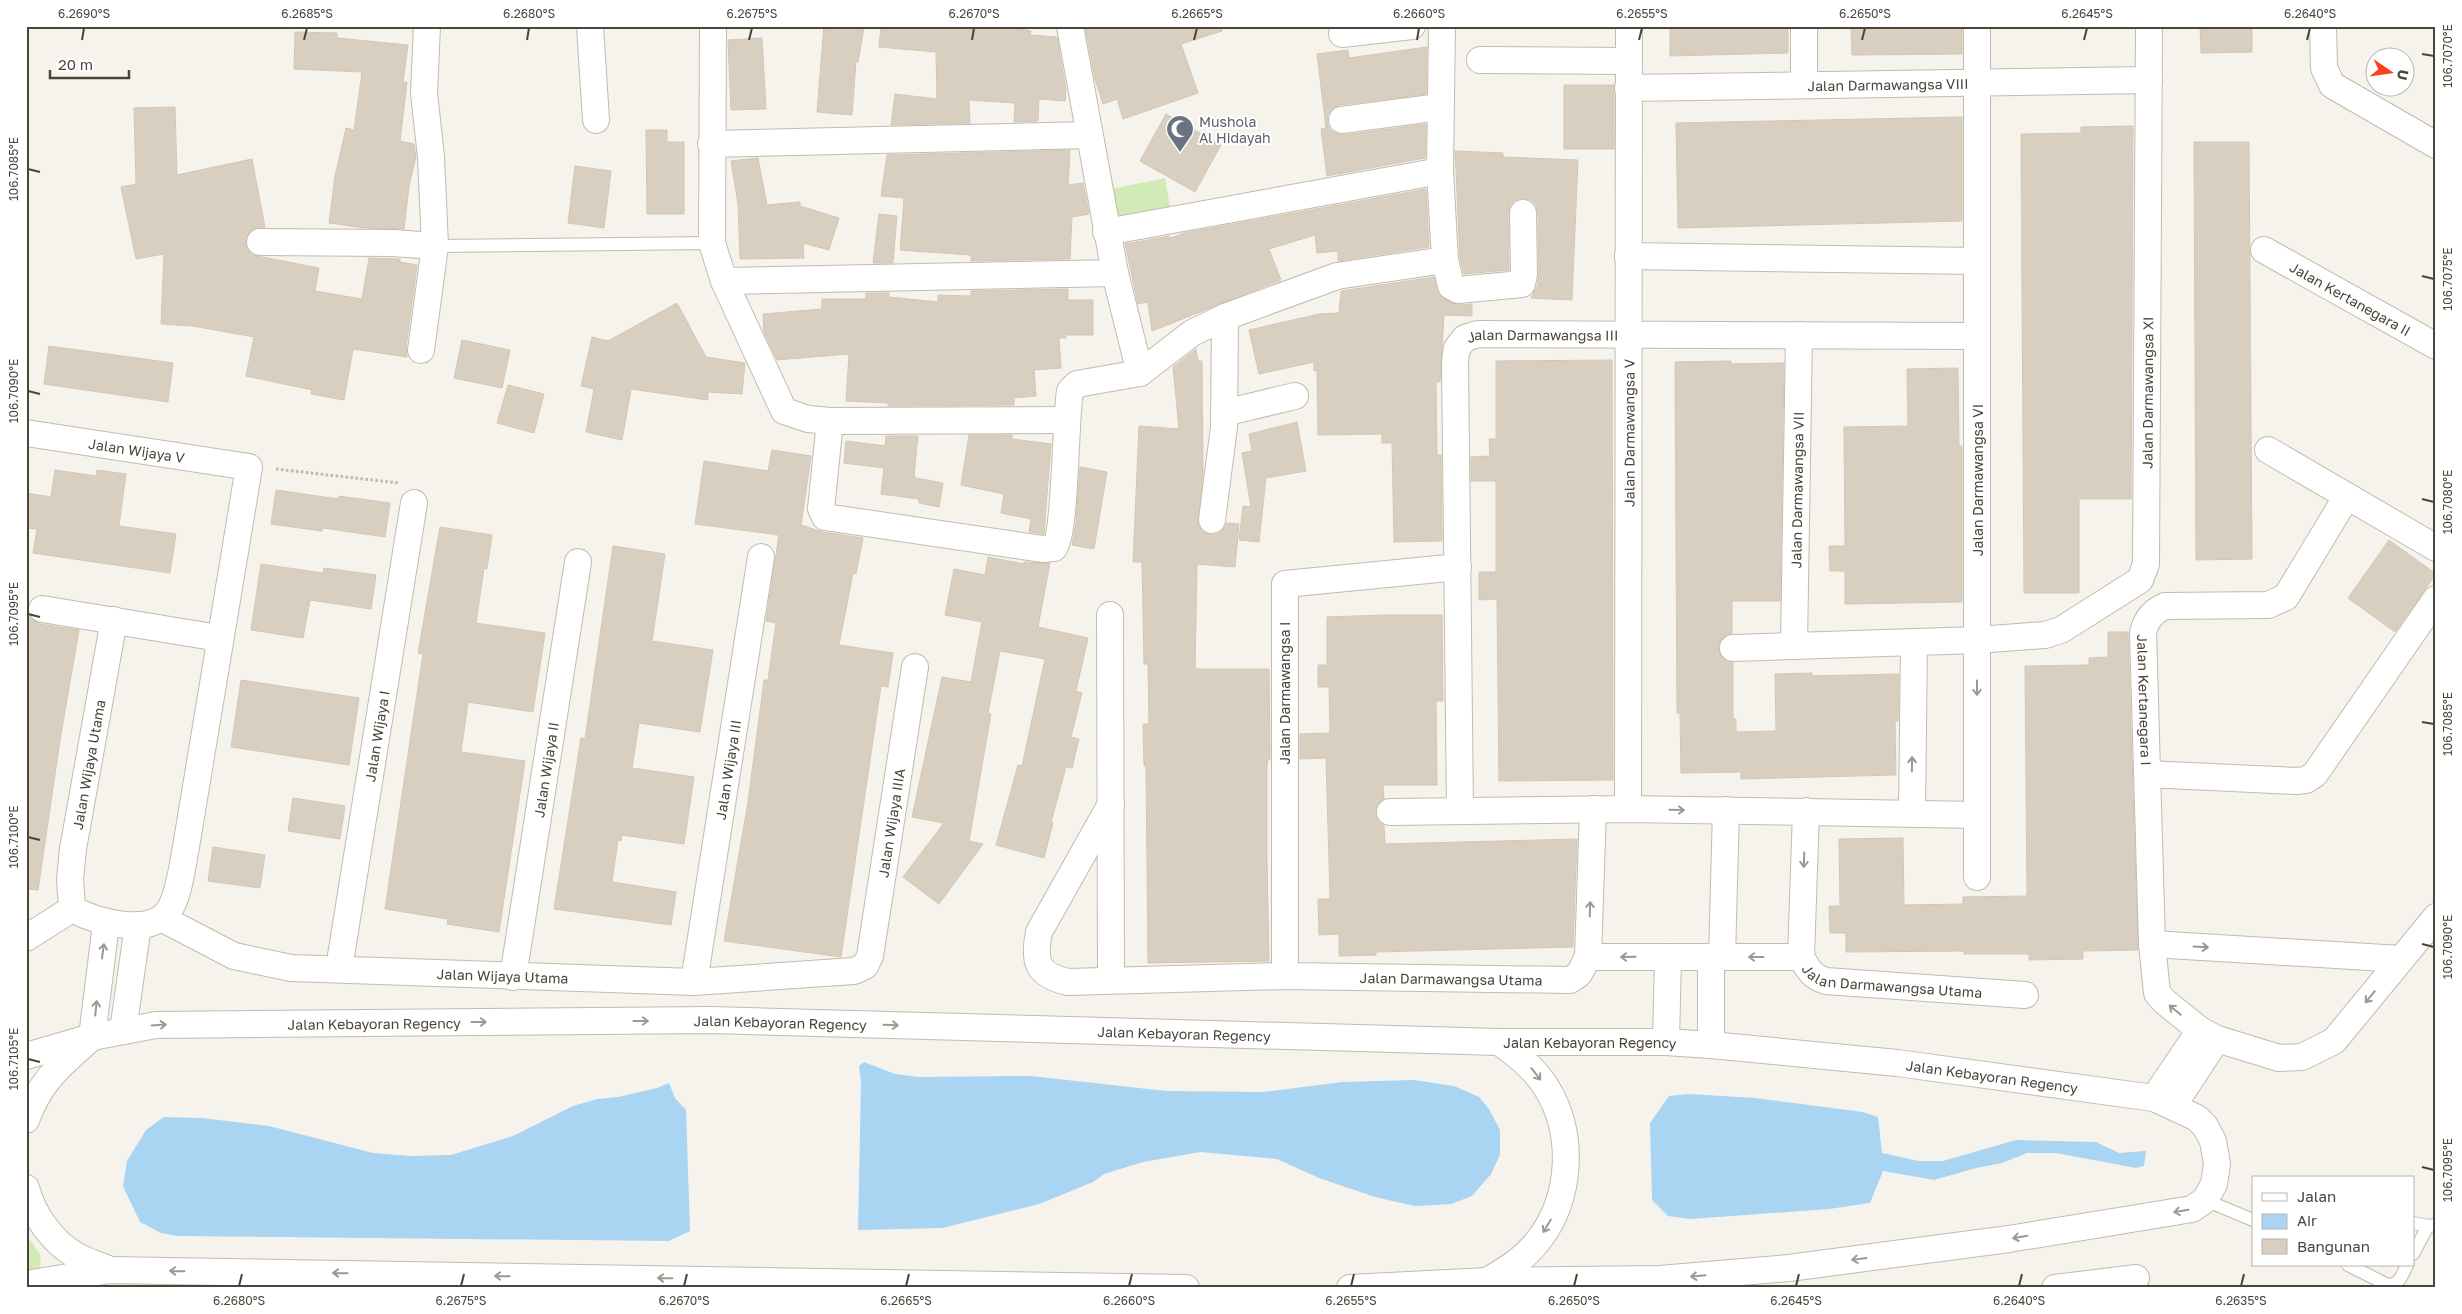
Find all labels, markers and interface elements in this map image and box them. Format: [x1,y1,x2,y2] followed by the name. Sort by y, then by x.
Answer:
[58,6,110,21] text: 6.2690°S
[281,6,333,21] text: 6.2685°S
[503,6,555,21] text: 6.2680°S
[727,6,778,21] text: 6.2675°S
[948,6,1000,21] text: 6.2670°S
[1171,6,1223,21] text: 6.2665°S
[1393,6,1445,21] text: 6.2660°S
[1616,6,1668,21] text: 6.2655°S
[1839,6,1891,21] text: 6.2650°S
[2061,6,2113,21] text: 6.2645°S
[2284,6,2336,21] text: 6.2640°S
[2440,24,2455,88] text: 106.7070°E
[50,48,129,80] scale bar
[2364,48,2414,98] north arrow
[58,55,93,73] text: 20 m
[2394,68,2413,82] text: U
[1807,74,1969,94] street label: Jalan Darmawangsa VIII
[1199,113,1271,146] place label: Mushola Al Hidayah
[1165,114,1195,153] mosque icon: Mushola Al Hidayah
[6,137,21,201] text: 106.7085°E
[2440,247,2455,311] text: 106.7075°E
[2287,258,2414,339] street label: Jalan Kertanegara II
[2138,316,2156,469] street label: Jalan Darmawangsa XI
[1464,325,1618,346] street label: Jalan Darmawangsa III
[1620,358,1637,507] street label: Jalan Darmawangsa V
[6,359,21,423] text: 106.7090°E
[1969,404,1986,556] street label: Jalan Darmawangsa VI
[1787,411,1806,569] street label: Jalan Darmawangsa VII
[87,434,187,466] street label: Jalan Wijaya V
[2440,470,2455,534] text: 106.7080°E
[6,582,21,646] text: 106.7095°E
[1276,622,1293,764] street label: Jalan Darmawangsa I
[2135,634,2155,766] street label: Jalan Kertanegara I
[1972,680,1982,696] one-way arrow
[361,689,392,783] street label: Jalan Wijaya I
[2440,692,2455,756] text: 106.7085°E
[68,698,108,831] street label: Jalan Wijaya Utama
[711,718,744,821] street label: Jalan Wijaya III
[530,721,561,819] street label: Jalan Wijaya II
[1907,756,1917,772] one-way arrow
[874,766,908,879] street label: Jalan Wijaya IIIA
[6,805,21,869] text: 106.7100°E
[1668,805,1685,815] one-way arrow
[1799,851,1809,867] one-way arrow
[1585,901,1594,917] one-way arrow
[2440,915,2455,979] text: 106.7090°E
[98,943,108,959] one-way arrow
[2193,943,2209,952] one-way arrow
[1620,952,1636,962] one-way arrow
[1748,952,1764,962] one-way arrow
[1799,960,1983,1000] street label: Jalan Darmawangsa Utama
[436,965,569,986] street label: Jalan Wijaya Utama
[1360,969,1543,988] street label: Jalan Darmawangsa Utama
[2364,990,2375,1003] one-way arrow
[91,1000,101,1016] one-way arrow
[2168,1004,2181,1015] one-way arrow
[693,1011,867,1033] street label: Jalan Kebayoran Regency
[287,1014,461,1032] street label: Jalan Kebayoran Regency
[632,1016,649,1026] one-way arrow
[470,1017,486,1027] one-way arrow
[150,1020,166,1030] one-way arrow
[882,1020,899,1030] one-way arrow
[1097,1022,1271,1044] street label: Jalan Kebayoran Regency
[6,1028,21,1090] text: 106.7105°E
[1503,1034,1677,1051] street label: Jalan Kebayoran Regency
[1905,1056,2079,1096] street label: Jalan Kebayoran Regency
[1530,1067,1541,1080] one-way arrow
[2440,1138,2455,1202] text: 106.7095°E
[2252,1176,2414,1266] legend
[2297,1187,2336,1205] text: Jalan
[2173,1206,2189,1216] one-way arrow
[2297,1211,2317,1229] text: Air
[1542,1218,1552,1232] one-way arrow
[2013,1232,2029,1242] one-way arrow
[2297,1237,2370,1255] text: Bangunan
[1852,1254,1868,1264] one-way arrow
[170,1266,186,1275] one-way arrow
[332,1268,348,1278] one-way arrow
[495,1271,511,1280] one-way arrow
[1690,1271,1706,1281] one-way arrow
[657,1274,673,1283] one-way arrow
[213,1293,265,1308] text: 6.2680°S
[436,1293,487,1308] text: 6.2675°S
[658,1293,710,1308] text: 6.2670°S
[880,1293,932,1308] text: 6.2665°S
[1103,1293,1155,1308] text: 6.2660°S
[1325,1293,1377,1308] text: 6.2655°S
[1548,1293,1600,1308] text: 6.2650°S
[1770,1293,1822,1308] text: 6.2645°S
[1993,1293,2045,1308] text: 6.2640°S
[2215,1293,2267,1308] text: 6.2635°S

